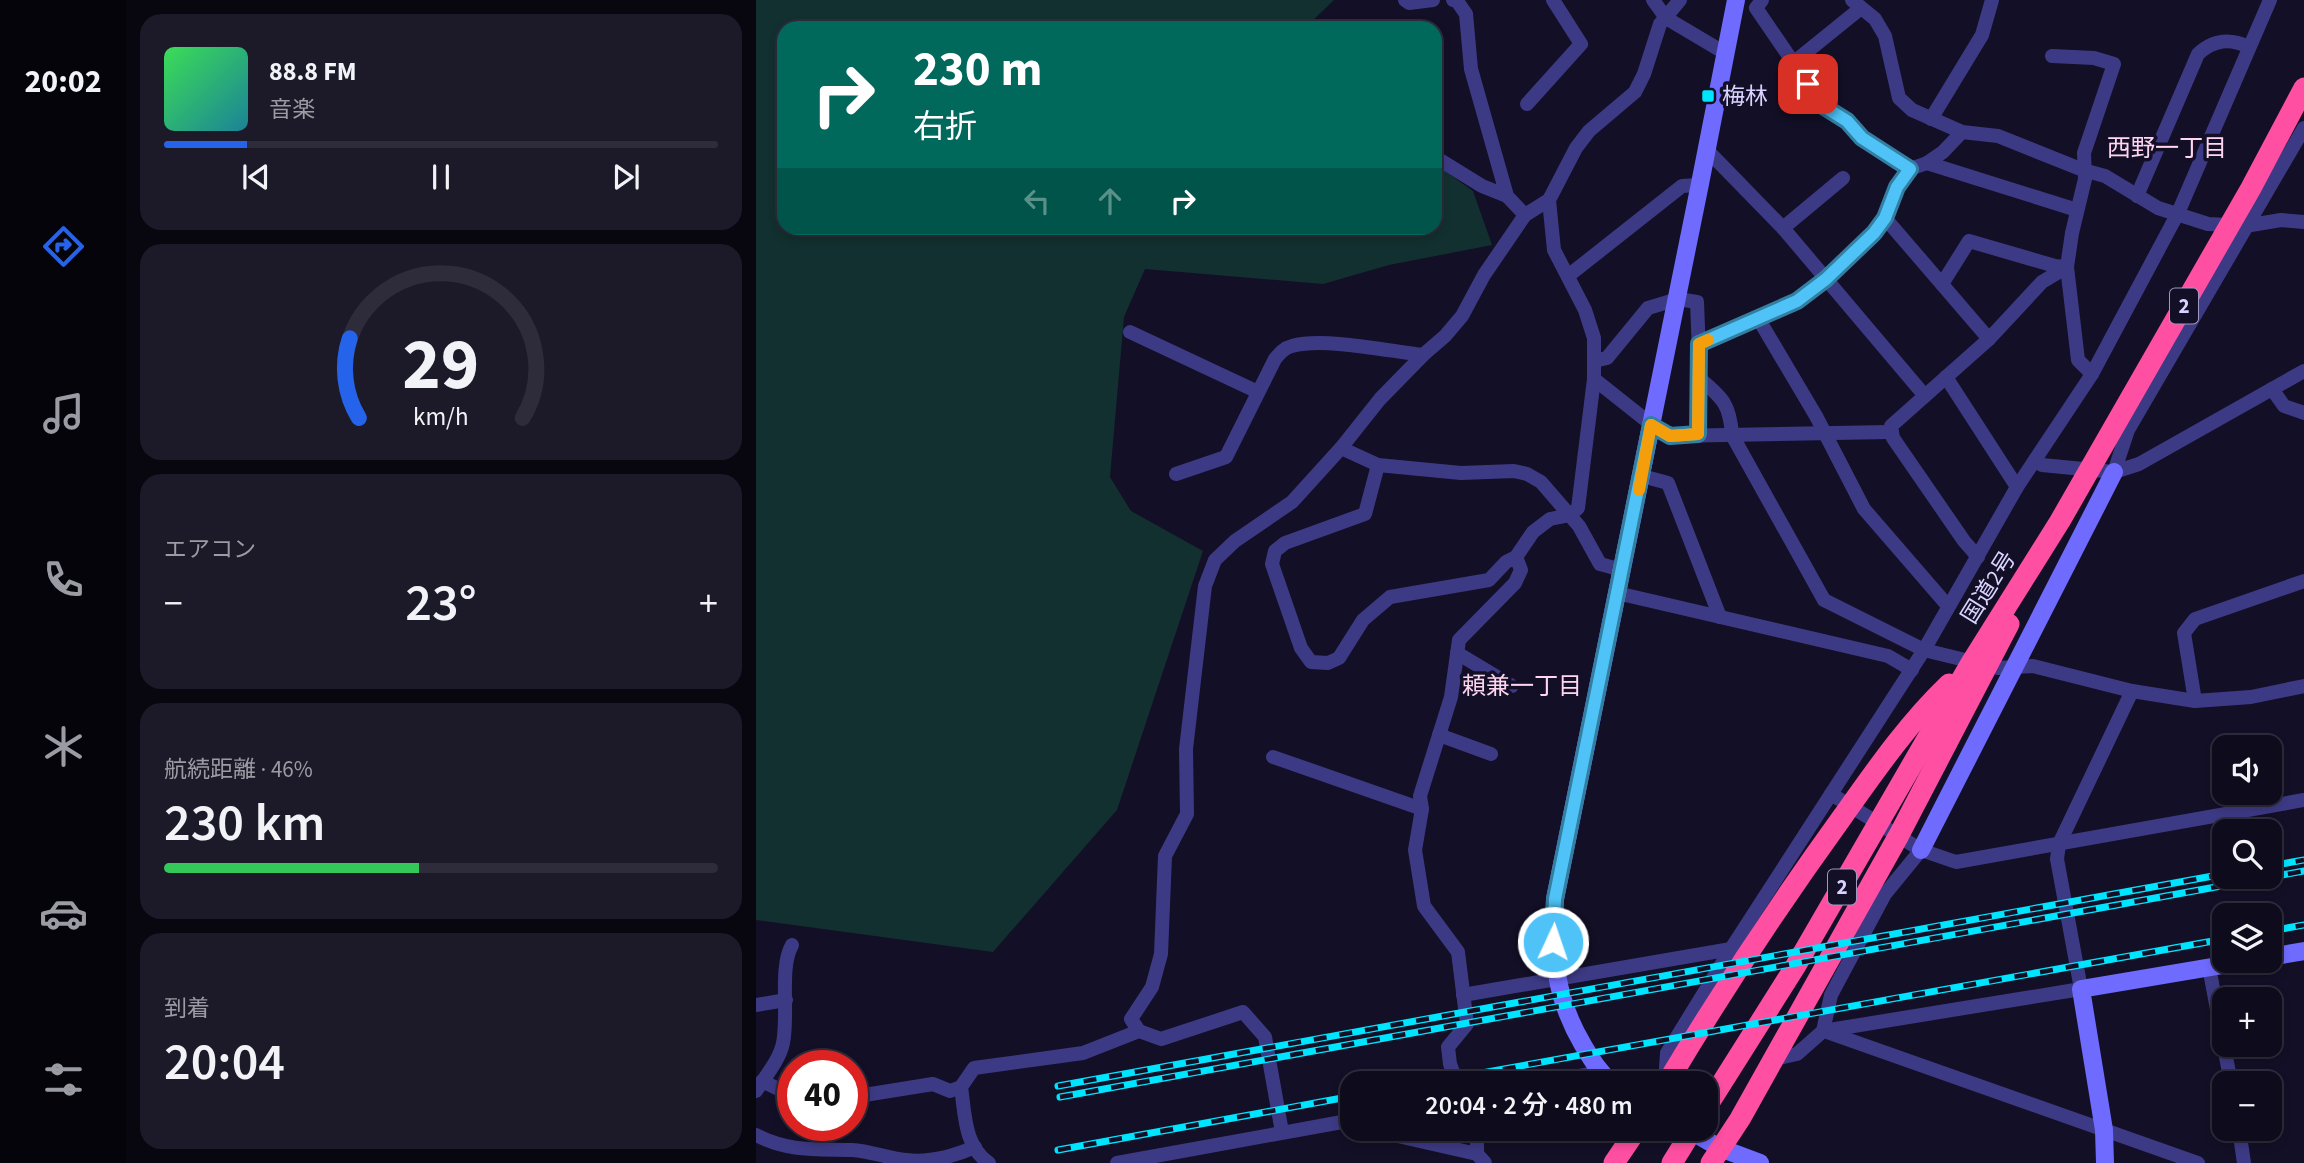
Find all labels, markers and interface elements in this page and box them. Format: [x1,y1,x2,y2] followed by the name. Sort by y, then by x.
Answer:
[913,35,1042,105] text: 230 m
[798,49,889,140] icon: right
[269,53,357,90] text: 88.8 FM
[1778,54,1838,114] pin
[24,59,102,105] text: 20:02
[1789,65,1827,103] icon: arrive
[1722,80,1768,113] place label: 梅林
[1700,88,1716,104] marker: 梅林
[269,93,315,126] text: 音楽
[913,104,977,150] text: 右折
[2107,131,2227,166] district label: 西野一丁目
[237,158,275,196] icon: previous
[422,158,460,196] icon: pause
[607,158,645,196] icon: next
[1018,182,1056,220] icon: left
[1091,182,1129,220] icon: ahead
[1164,182,1202,220] icon: right
[39,222,88,271] icon: directions
[2170,288,2198,324] road number: 2
[403,313,479,417] text: 29
[39,389,88,438] icon: music
[413,398,469,434] text: km/h
[164,533,256,566] text: エアコン
[1953,544,2024,630] street label: 国道2号
[39,555,88,604] icon: phone
[405,567,477,641] text: 23°
[164,577,183,631] text: −
[699,577,718,631] text: +
[1462,669,1582,704] district label: 頼兼一丁目
[39,722,88,771] icon: climate
[2212,735,2282,1141] map controls
[2212,735,2282,805] button: sound
[164,753,313,786] text: 航続距離 · 46%
[164,787,325,861] text: 230 km
[2212,819,2282,889] button: search
[1828,870,1856,904] road number: 2
[39,889,88,938] icon: car
[2212,903,2282,973] button: layers
[1516,905,1590,979] position arrow
[2212,987,2282,1057] button: +
[164,992,210,1025] text: 到着
[164,1026,285,1100] text: 20:04
[777,1050,868,1141] speed limit sign: 40
[39,1055,88,1104] icon: filters
[2212,1071,2282,1141] button: −
[1425,1087,1633,1124] text: 20:04 · 2 分 · 480 m

